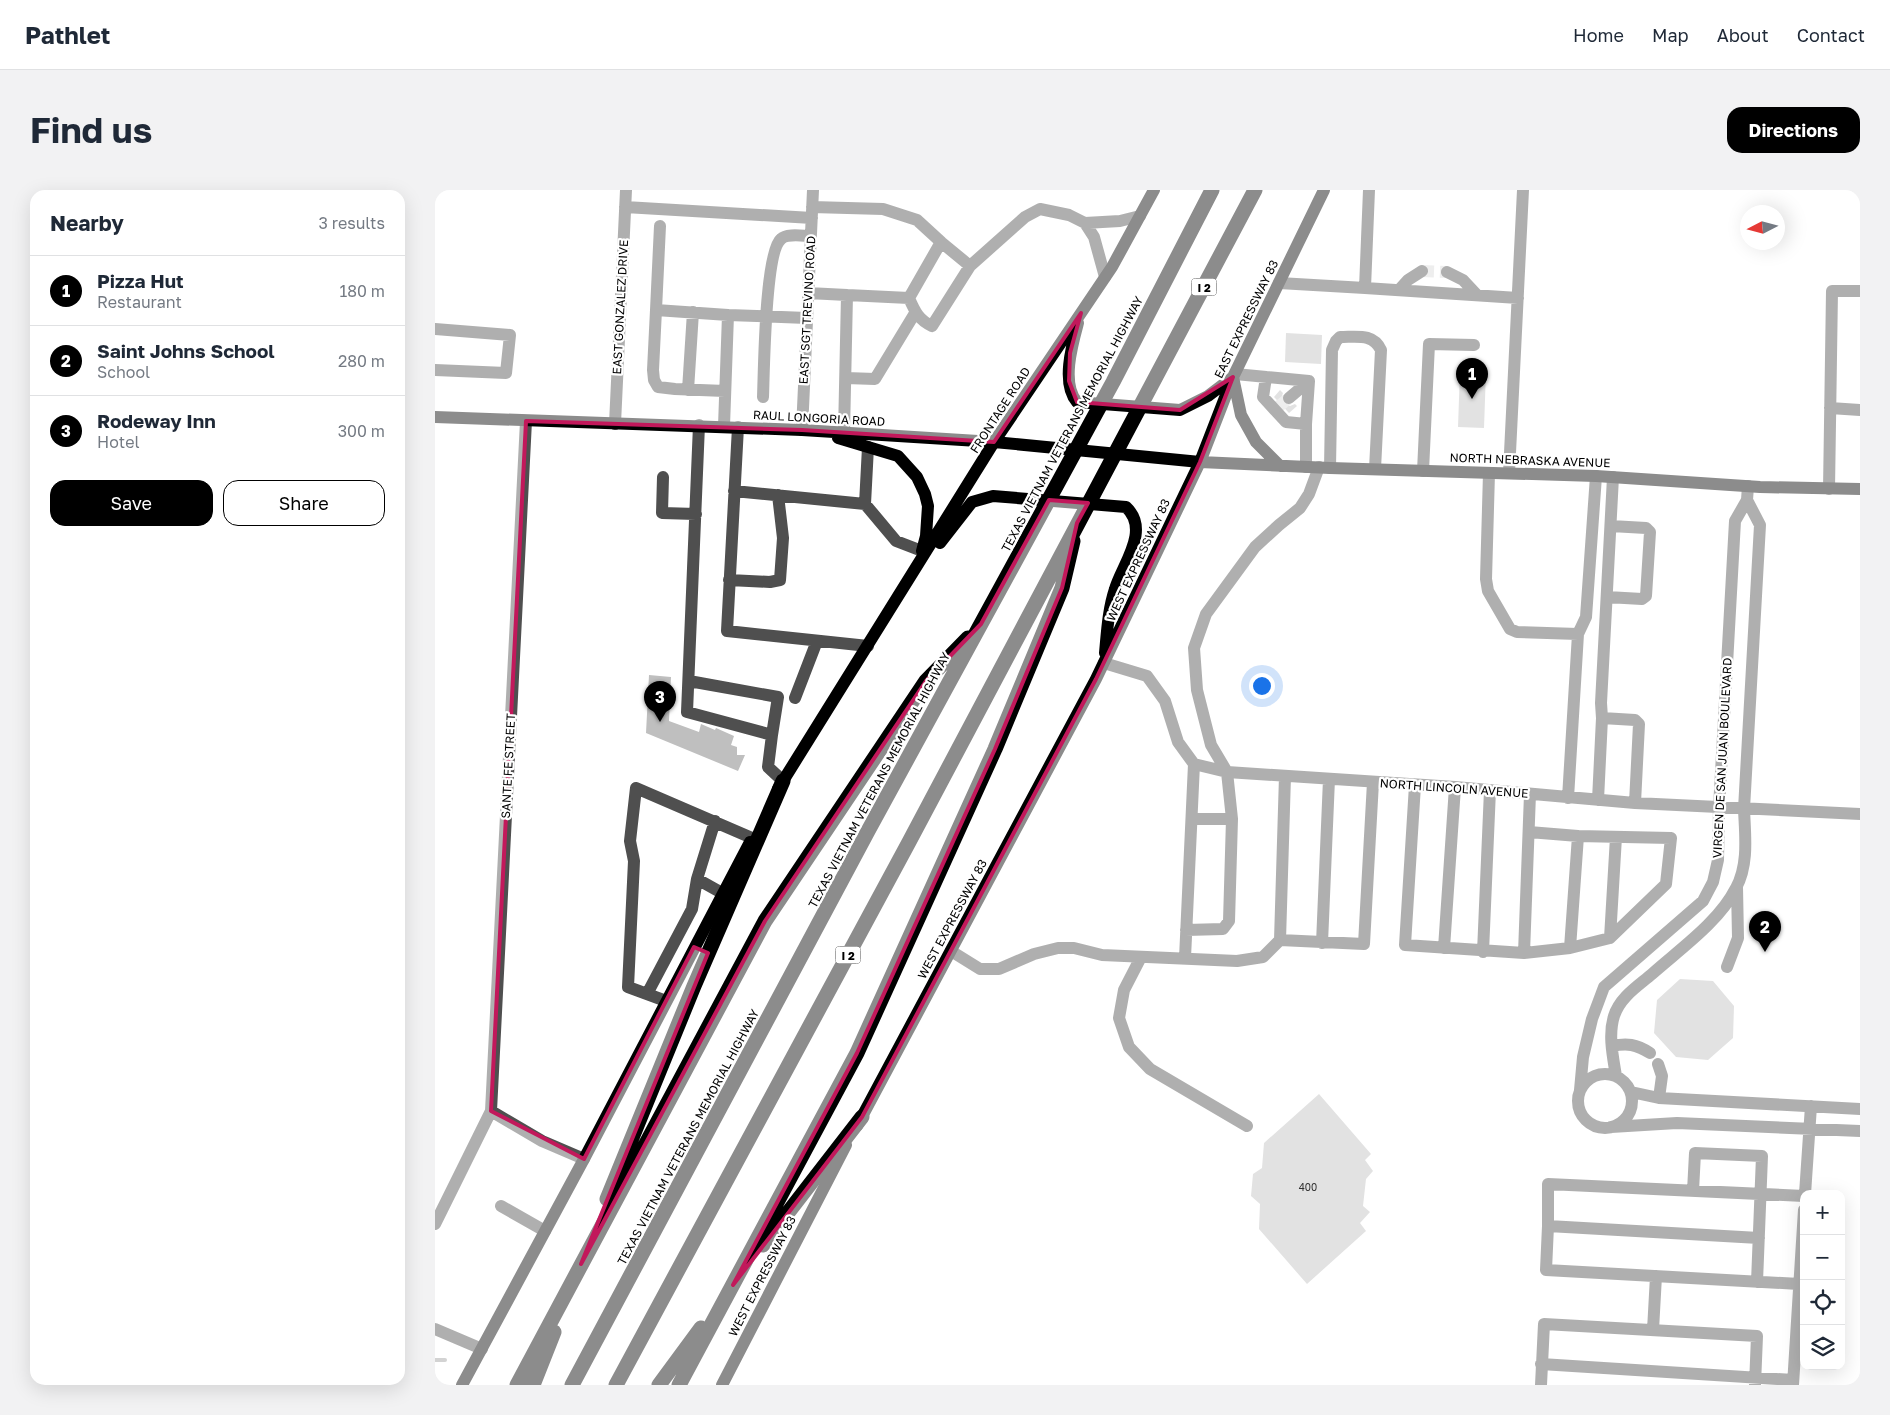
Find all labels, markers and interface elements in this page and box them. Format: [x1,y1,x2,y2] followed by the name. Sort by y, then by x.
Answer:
[25,20,110,49] text: Pathlet
[1573,24,1624,46] text: Home
[1652,24,1689,46] text: Map
[1717,24,1769,46] text: About
[1797,24,1865,46] text: Contact
[1727,107,1860,153] button: Directions
[30,109,152,151] text: Find us
[1740,205,1785,250] north arrow
[50,210,124,236] text: Nearby
[318,213,385,233] text: 3 results
[796,235,818,385] street label: EAST SGT TREVINO ROAD
[609,239,631,375] street label: EAST GONZALEZ DRIVE
[1211,257,1281,381] street label: EAST EXPRESSWAY 83
[97,269,184,292] text: Pizza Hut
[1191,278,1217,295] road number: I 2
[62,281,70,301] text: 1
[339,281,385,301] text: 180 m
[97,292,182,312] text: Restaurant
[998,293,1146,554] street label: TEXAS VIETNAM VETERANS MEMORIAL HIGHWAY
[97,339,275,362] text: Saint Johns School
[61,351,71,371] text: 2
[338,351,385,371] text: 280 m
[1456,358,1488,399] pin: 1
[97,362,150,382] text: School
[967,364,1033,456] street label: FRONTAGE ROAD
[753,407,885,429] street label: RAUL LONGORIA ROAD
[97,409,216,432] text: Rodeway Inn
[61,421,71,441] text: 3
[338,421,385,441] text: 300 m
[97,432,140,452] text: Hotel
[1449,450,1611,470] street label: NORTH NEBRASKA AVENUE
[50,480,213,526] button: Save
[223,480,385,526] button: Share
[1103,496,1173,624] street label: WEST EXPRESSWAY 83
[805,649,953,910] street label: TEXAS VIETNAM VETERANS MEMORIAL HIGHWAY
[1709,657,1735,859] street label: VIRGEN DE SAN JUAN BOULEVARD
[1249,673,1275,699] your location
[644,681,676,722] pin: 3
[498,712,518,819] street label: SANTE FE STREET
[1379,775,1529,801] street label: NORTH LINCOLN AVENUE
[914,857,990,981] street label: WEST EXPRESSWAY 83
[1749,911,1781,952] pin: 2
[835,946,861,964] road number: I 2
[614,1006,762,1267] street label: TEXAS VIETNAM VETERANS MEMORIAL HIGHWAY
[1299,1181,1317,1193] house number: 400
[1800,1190,1845,1370] map controls
[1800,1190,1845,1235] button: +
[725,1213,799,1339] street label: WEST EXPRESSWAY 83
[1800,1235,1845,1280] button: −
[1800,1280,1845,1325] button: locate
[1800,1325,1845,1370] button: layers

